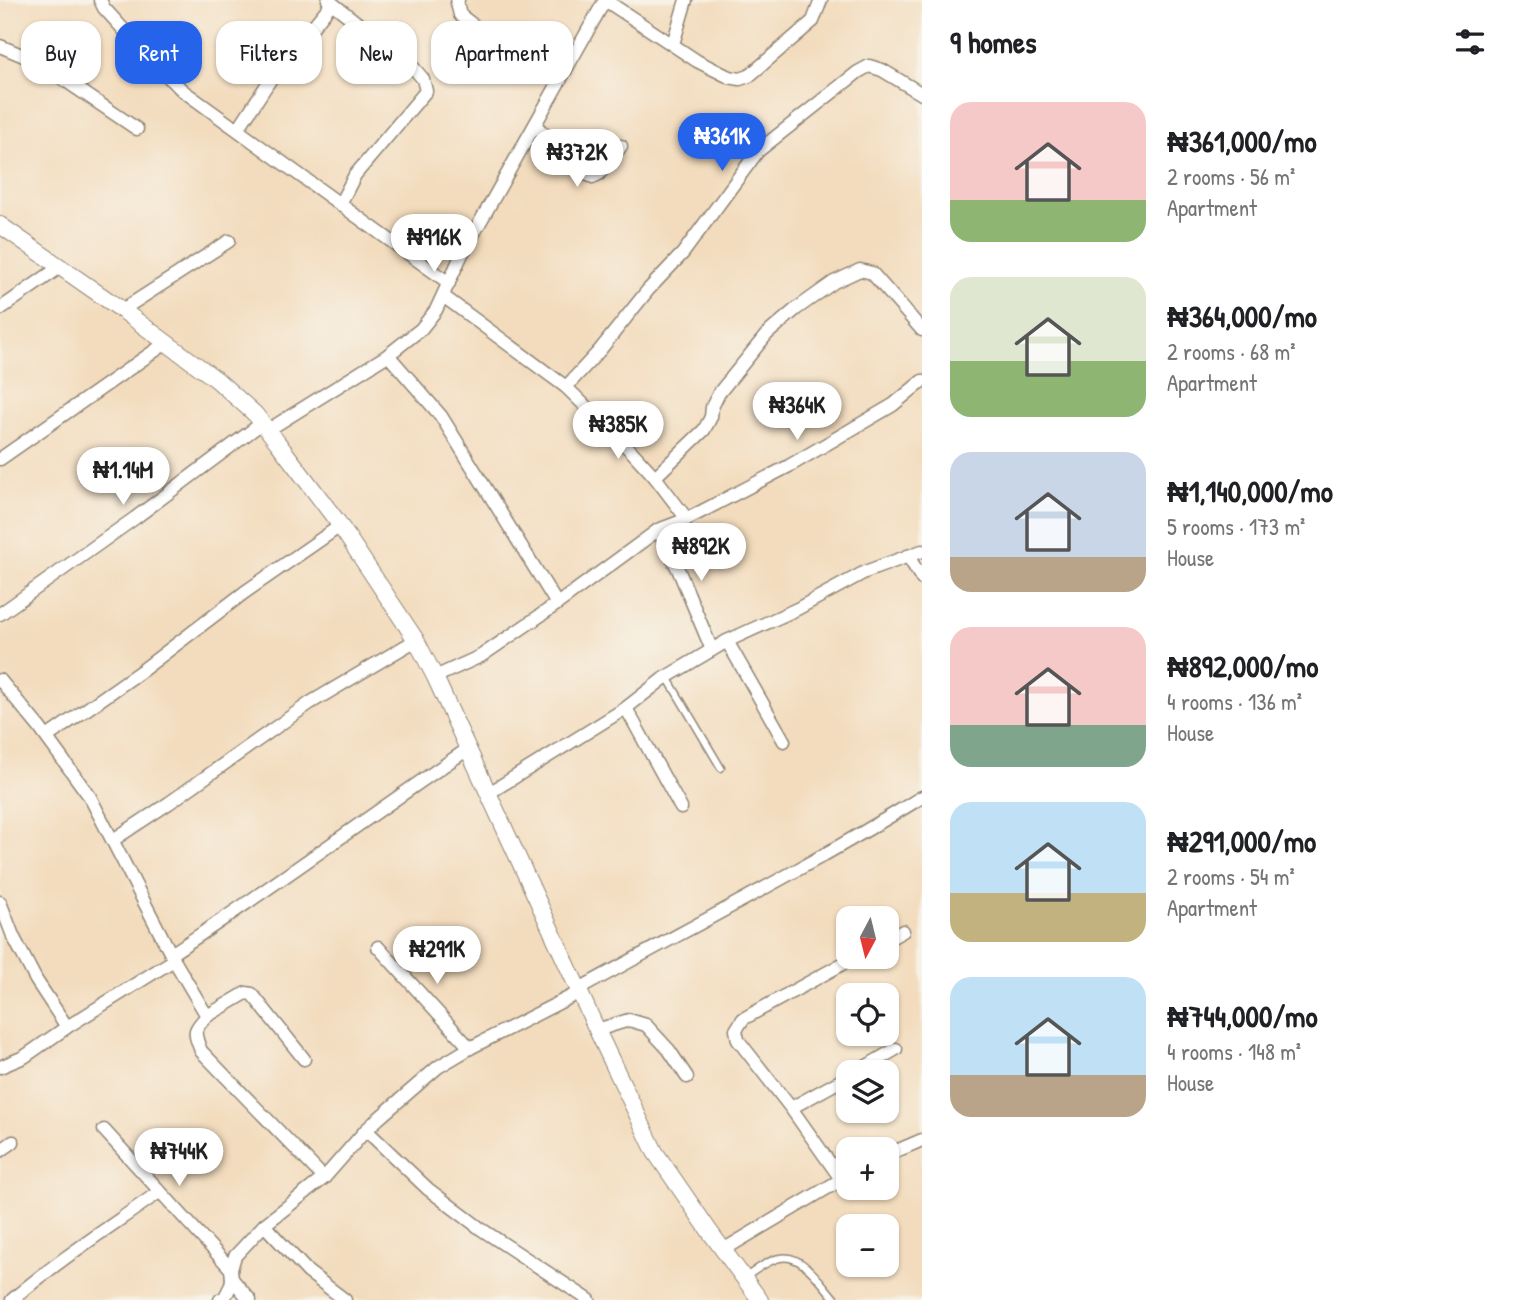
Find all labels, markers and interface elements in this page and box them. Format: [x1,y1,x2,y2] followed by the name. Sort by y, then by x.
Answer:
[21,21,101,84] chip: Buy
[115,21,202,84] chip: Rent
[216,21,322,84] chip: Filters
[336,21,417,84] chip: New
[431,21,573,84] chip: Apartment
[950,22,1037,62] text: 9 homes
[1451,23,1489,61] icon: filters
[673,114,771,173] pin: ₦361K
[694,120,750,151] text: ₦361K
[1167,121,1317,161] text: ₦361,000/mo
[528,130,626,189] pin: ₦372K
[1006,130,1090,214] icon: home
[546,136,608,167] text: ₦372K
[1167,161,1295,192] text: 2 rooms · 56 m²
[1167,192,1257,223] text: Apartment
[385,215,483,274] pin: ₦916K
[407,221,461,252] text: ₦916K
[1167,296,1317,336] text: ₦364,000/mo
[1006,305,1090,389] icon: home
[1167,336,1295,367] text: 2 rooms · 68 m²
[1167,367,1257,398] text: Apartment
[748,382,846,442] pin: ₦364K
[769,389,825,420] text: ₦364K
[569,402,667,461] pin: ₦385K
[589,408,647,439] text: ₦385K
[66,448,180,507] pin: ₦1.14M
[93,454,153,485] text: ₦1.14M
[1167,471,1333,511] text: ₦1,140,000/mo
[1006,480,1090,564] icon: home
[1167,511,1305,542] text: 5 rooms · 173 m²
[652,524,750,583] pin: ₦892K
[672,530,730,561] text: ₦892K
[1167,542,1214,573] text: House
[1167,646,1318,686] text: ₦892,000/mo
[1006,655,1090,739] icon: home
[1167,686,1302,717] text: 4 rooms · 136 m²
[1167,717,1214,748] text: House
[1167,821,1316,861] text: ₦291,000/mo
[1006,830,1090,914] icon: home
[1167,861,1295,892] text: 2 rooms · 54 m²
[1167,892,1257,923] text: Apartment
[836,906,900,970] north arrow
[836,906,899,1277] map controls
[388,926,486,986] pin: ₦291K
[409,933,465,964] text: ₦291K
[836,983,899,1046] button: locate
[1167,996,1318,1036] text: ₦744,000/mo
[1006,1005,1090,1089] icon: home
[1167,1036,1301,1067] text: 4 rooms · 148 m²
[836,1060,899,1123] button: layers
[1167,1067,1214,1098] text: House
[130,1128,228,1188] pin: ₦744K
[150,1135,208,1166] text: ₦744K
[836,1137,899,1200] button: +
[836,1214,899,1277] button: −

